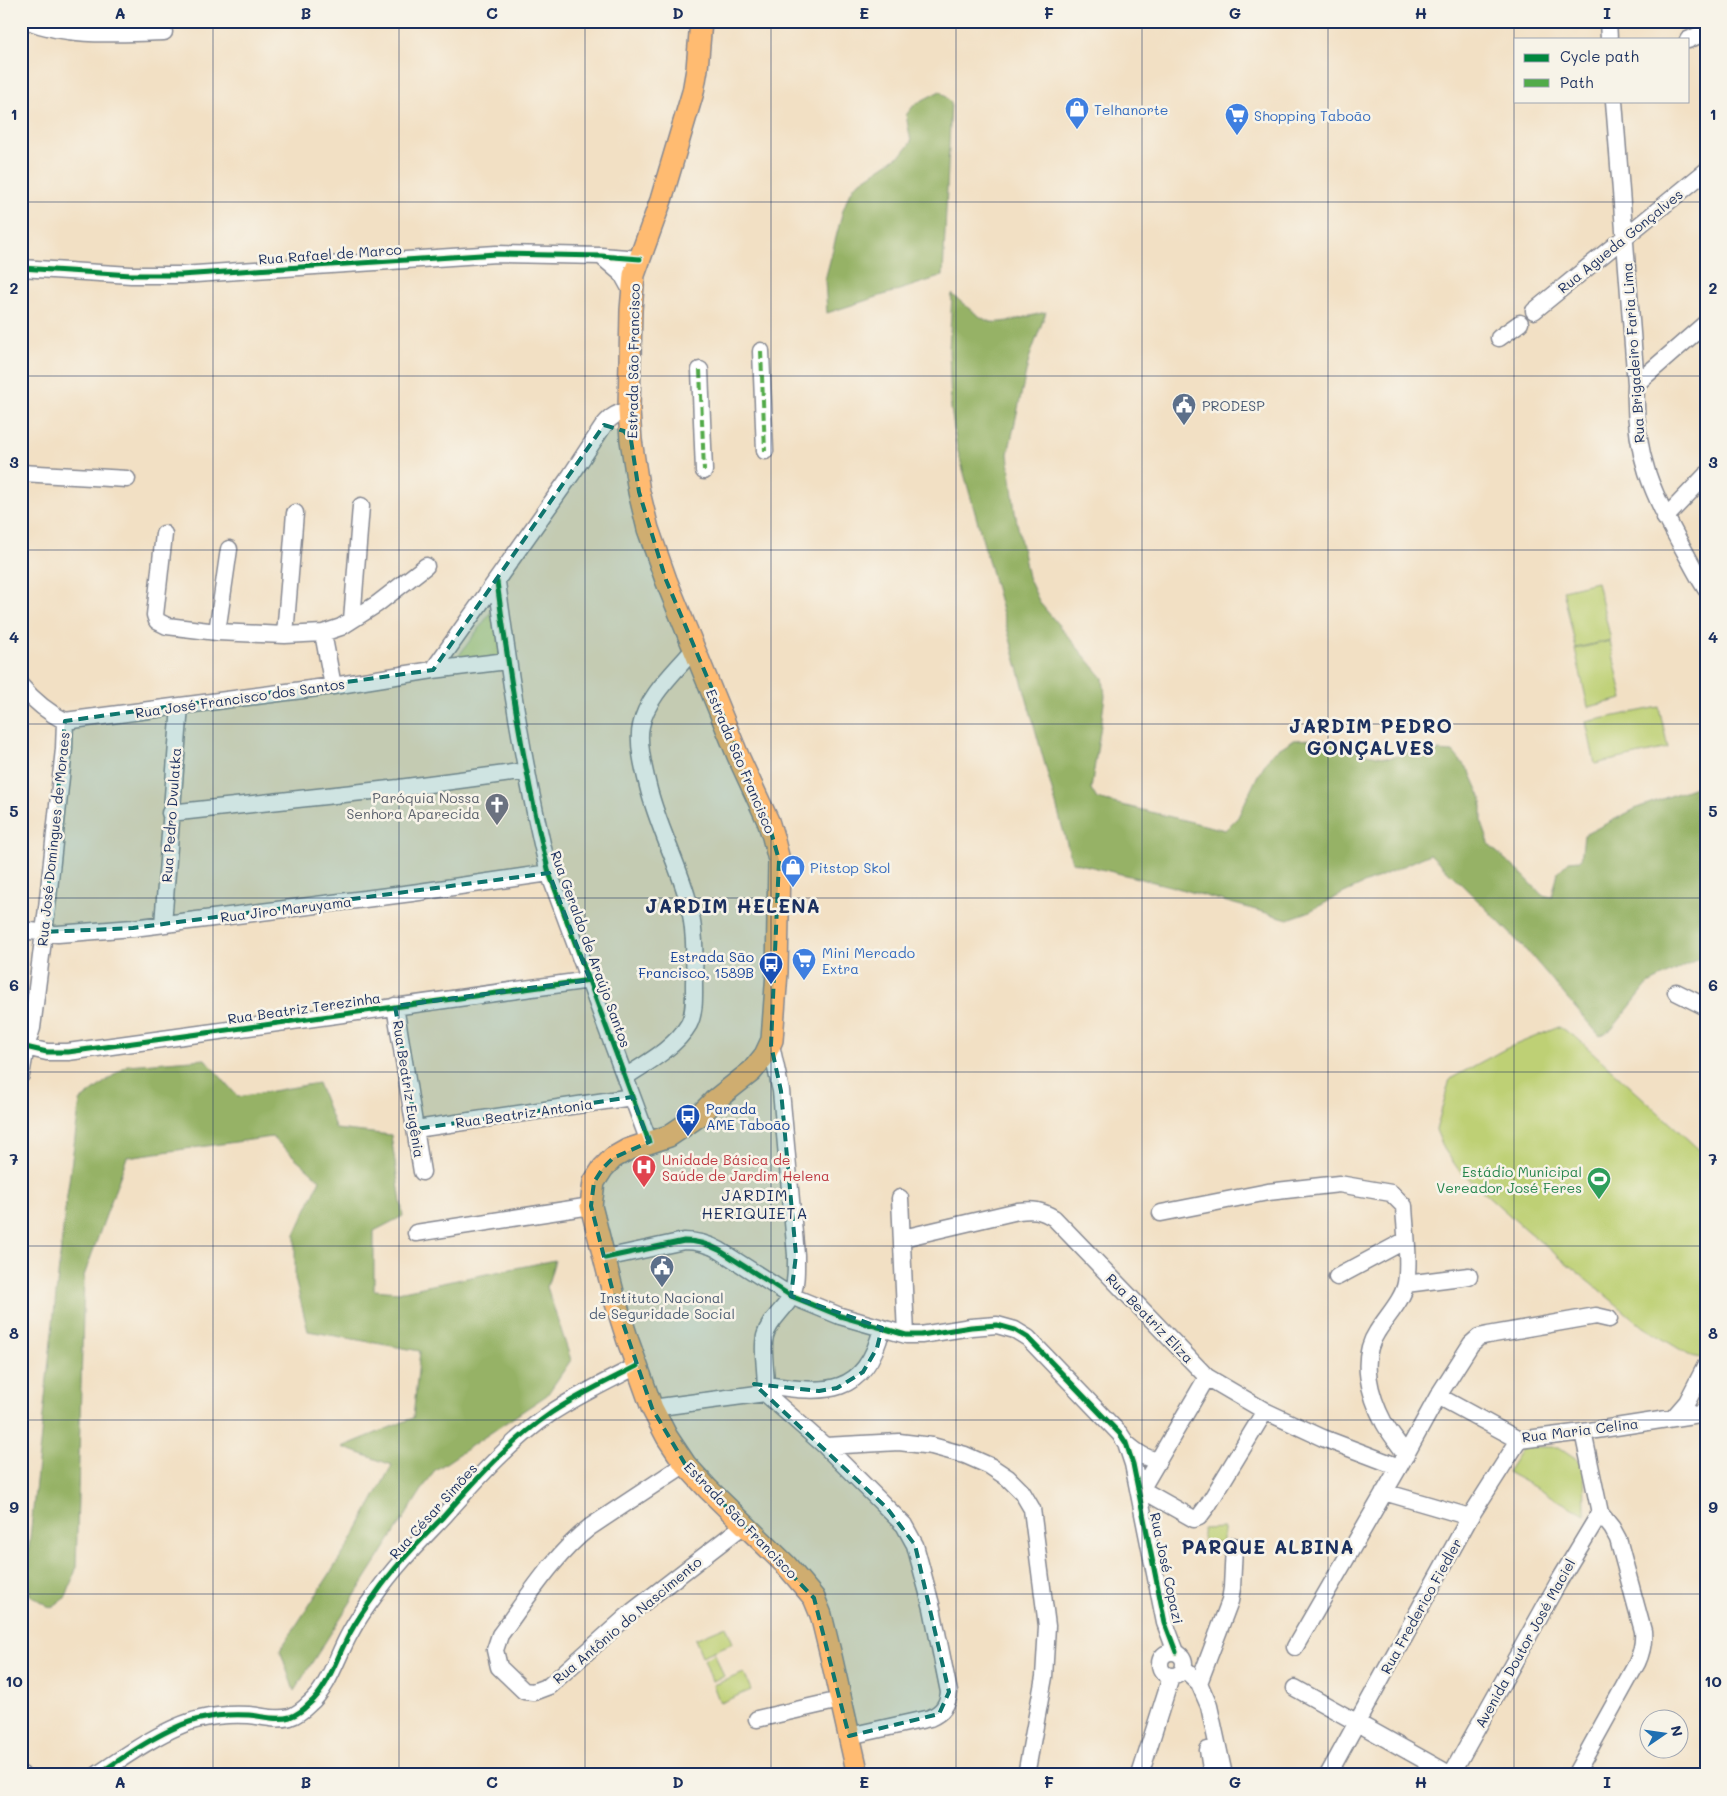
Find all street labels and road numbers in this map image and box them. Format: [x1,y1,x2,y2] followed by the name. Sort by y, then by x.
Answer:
[1553,185,1687,297] street label: Rua Agueda Gonçalves
[258,240,402,268] street label: Rua Rafael de Marco
[1617,262,1649,444] street label: Rua Brigadeiro Faria Lima
[622,283,644,439] street label: Estrada São Francisco
[134,674,346,722] street label: Rua José Francisco dos Santos
[702,686,780,836] street label: Estrada São Francisco
[32,731,74,947] street label: Rua José Domingues de Moraes
[157,747,185,883] street label: Rua Pedro Dvulatka
[546,848,636,1050] street label: Rua Geraldo de Araújo Santos
[219,892,353,926] street label: Rua Jiro Maruyama
[226,988,382,1028] street label: Rua Beatriz Terezinha
[389,1019,429,1159] street label: Rua Beatriz Eugênia
[454,1094,594,1132] street label: Rua Beatriz Antonia
[1102,1269,1198,1367] street label: Rua Beatriz Eliza
[1521,1413,1639,1447] street label: Rua Maria Celina
[680,1458,802,1582] street label: Estrada São Francisco
[385,1459,481,1563] street label: Rua César Simões
[1146,1511,1188,1625] street label: Rua José Copazi
[1376,1535,1466,1677] street label: Rua Frederico Fiedler
[549,1552,705,1688] street label: Rua Antônio do Nascimento
[1471,1555,1579,1731] street label: Avenida Doutor José Maciel

